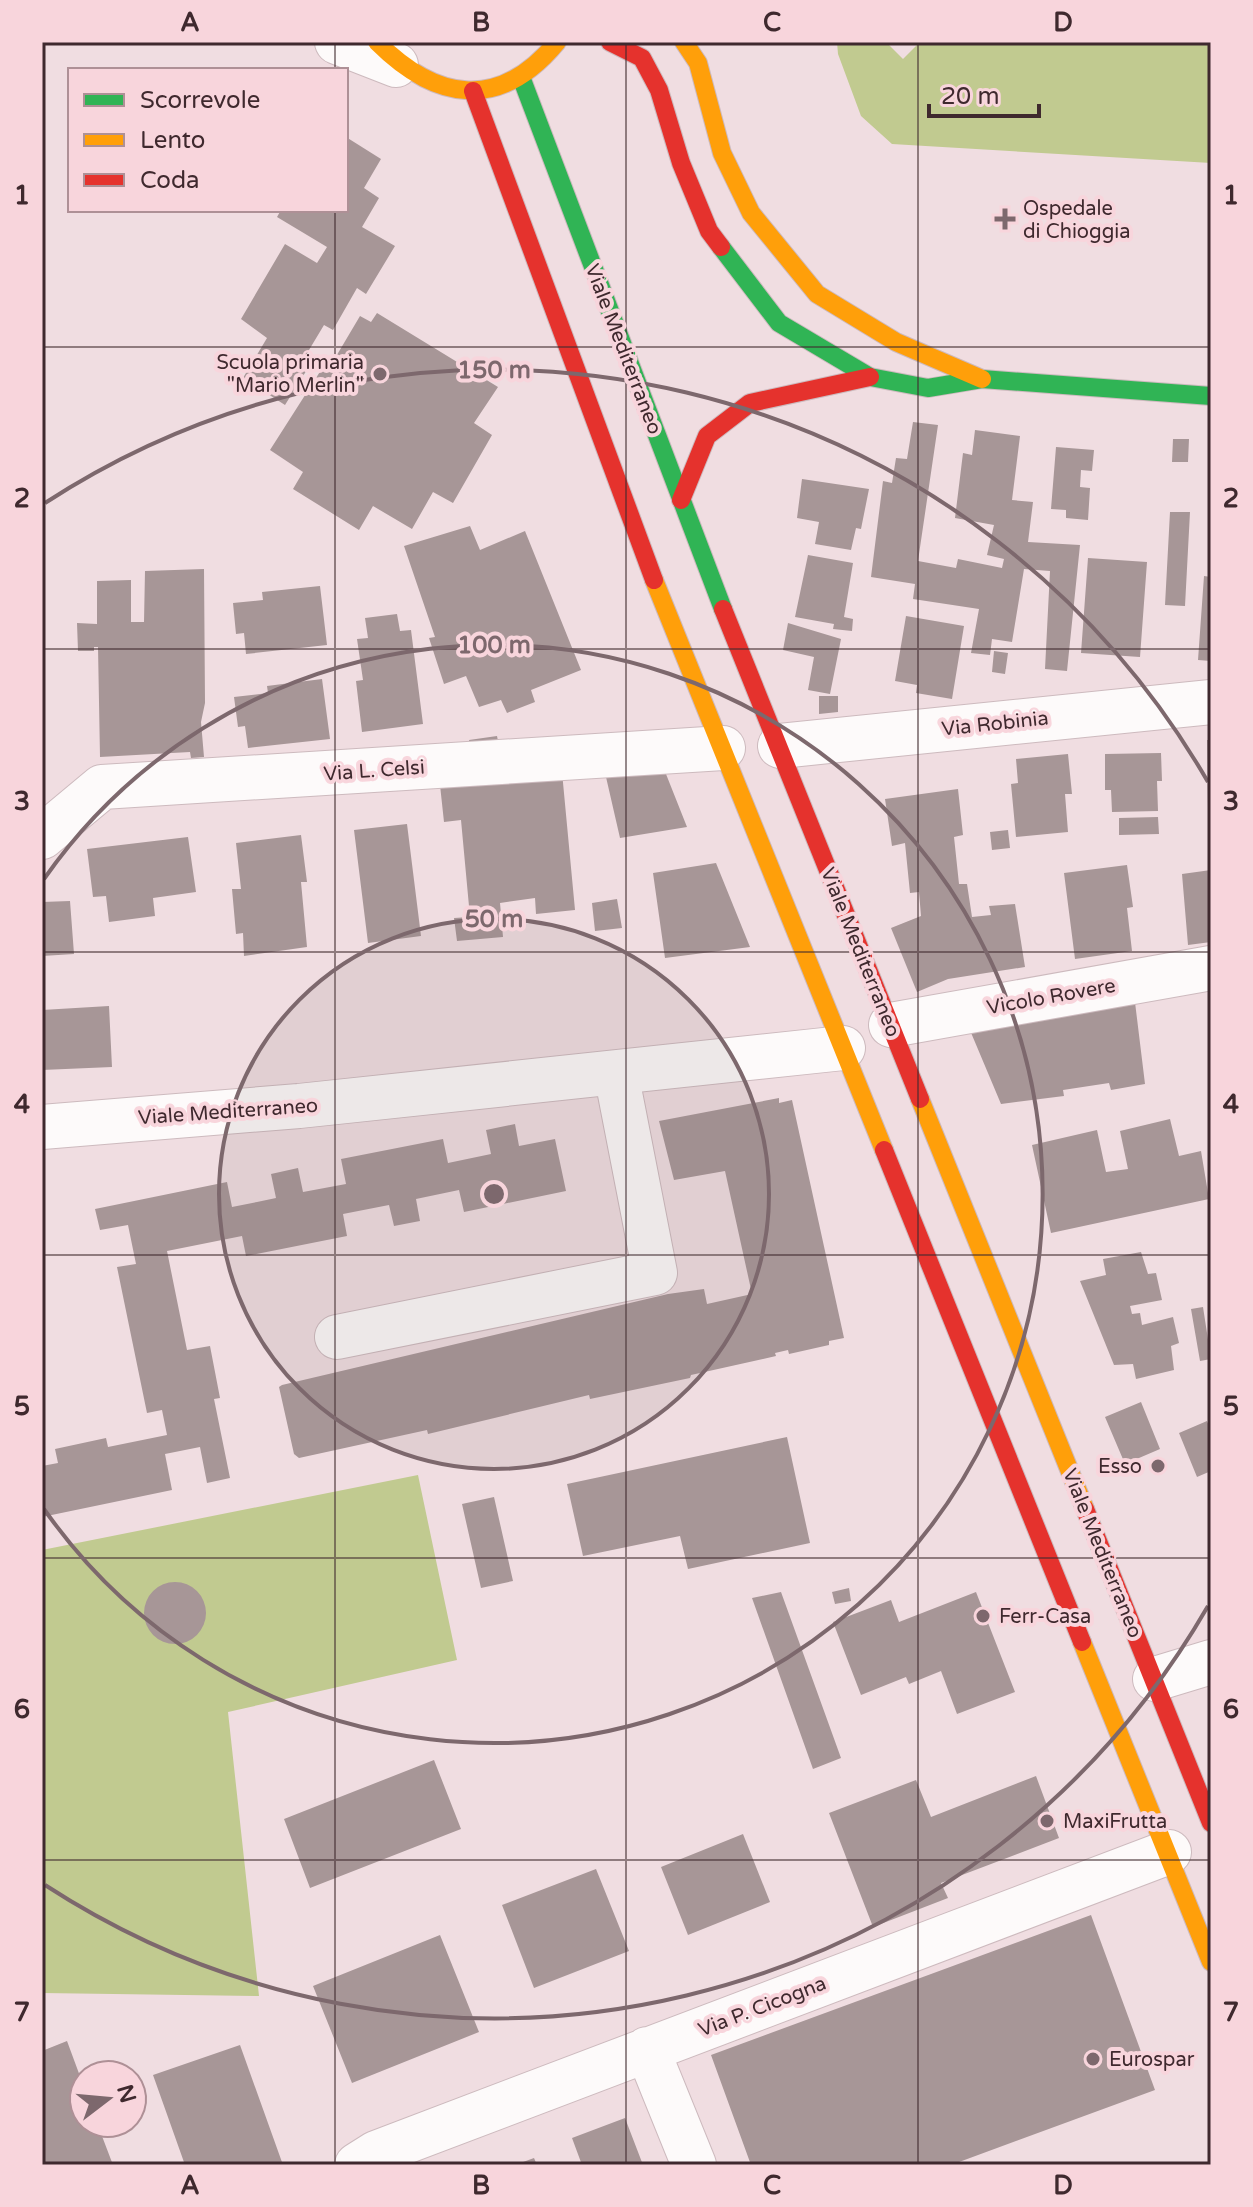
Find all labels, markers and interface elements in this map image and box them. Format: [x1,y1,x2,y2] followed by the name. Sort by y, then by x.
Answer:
[180,7,200,38] text: A
[472,7,490,38] text: B
[763,7,781,38] text: C
[1053,7,1073,38] text: D
[68,68,348,212] legend
[929,68,1039,118] scale bar
[941,82,999,111] text: 20 m
[140,86,260,115] text: Scorrevole
[140,126,205,155] text: Lento
[140,166,200,195] text: Coda
[14,180,30,211] text: 1
[1223,180,1239,211] text: 1
[1023,197,1130,244] place label: Ospedale di Chioggia
[994,208,1016,230] marker: Ospedale di Chioggia
[580,261,667,438] street label: Viale Mediterraneo
[217,351,364,398] place label: Scuola primaria "Mario Merlin"
[457,356,531,385] text: 150 m
[371,365,389,383] marker: Scuola primaria "Mario Merlin"
[14,483,30,514] text: 2
[1223,483,1239,514] text: 2
[457,631,531,660] text: 100 m
[940,706,1050,742] street label: Via Robinia
[323,755,426,787] street label: Via L. Celsi
[14,786,30,817] text: 3
[1223,786,1239,817] text: 3
[815,864,905,1041] street label: Viale Mediterraneo
[465,905,523,934] text: 50 m
[985,974,1118,1020] street label: Vicolo Rovere
[14,1089,30,1120] text: 4
[1223,1089,1239,1120] text: 4
[137,1094,319,1130] street label: Viale Mediterraneo
[480,1180,508,1208] centre of rings
[14,1391,30,1422] text: 5
[1223,1391,1239,1422] text: 5
[1098,1455,1142,1479] place label: Esso
[1149,1457,1167,1475] marker: Esso
[1057,1465,1147,1642] street label: Viale Mediterraneo
[999,1605,1091,1629] place label: Ferr-Casa
[974,1607,992,1625] marker: Ferr-Casa
[14,1694,30,1725] text: 6
[1223,1694,1239,1725] text: 6
[1063,1810,1167,1834] place label: MaxiFrutta
[1038,1812,1056,1830] marker: MaxiFrutta
[695,1972,830,2042] street label: Via P. Cicogna
[14,1997,30,2028] text: 7
[1223,1997,1239,2028] text: 7
[1109,2048,1195,2072] place label: Eurospar
[1084,2050,1102,2068] marker: Eurospar
[68,2059,148,2139] north arrow
[111,2082,141,2106] text: N
[180,2170,200,2201] text: A
[472,2170,490,2201] text: B
[763,2170,781,2201] text: C
[1053,2170,1073,2201] text: D

